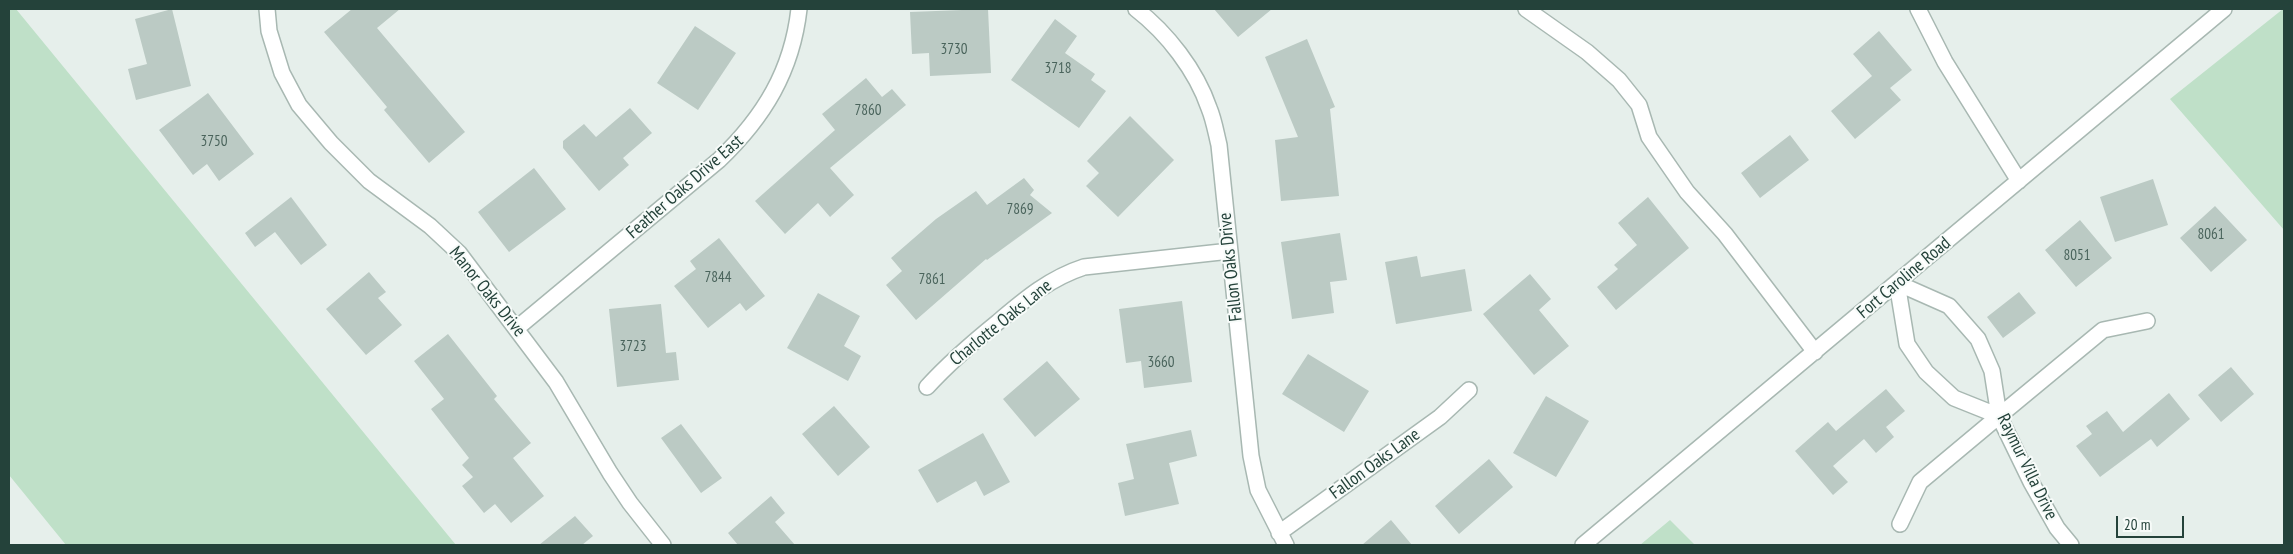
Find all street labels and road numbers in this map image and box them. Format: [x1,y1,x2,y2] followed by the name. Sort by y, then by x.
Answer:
[622,130,748,244] street label: Feather Oaks Drive East
[1215,212,1247,322] street label: Fallon Oaks Drive
[1853,233,1955,323] street label: Fort Caroline Road
[444,243,530,341] street label: Manor Oaks Drive
[946,275,1056,371] street label: Charlotte Oaks Lane
[1992,410,2062,524] street label: Raymur Villa Drive
[1326,424,1424,504] street label: Fallon Oaks Lane

